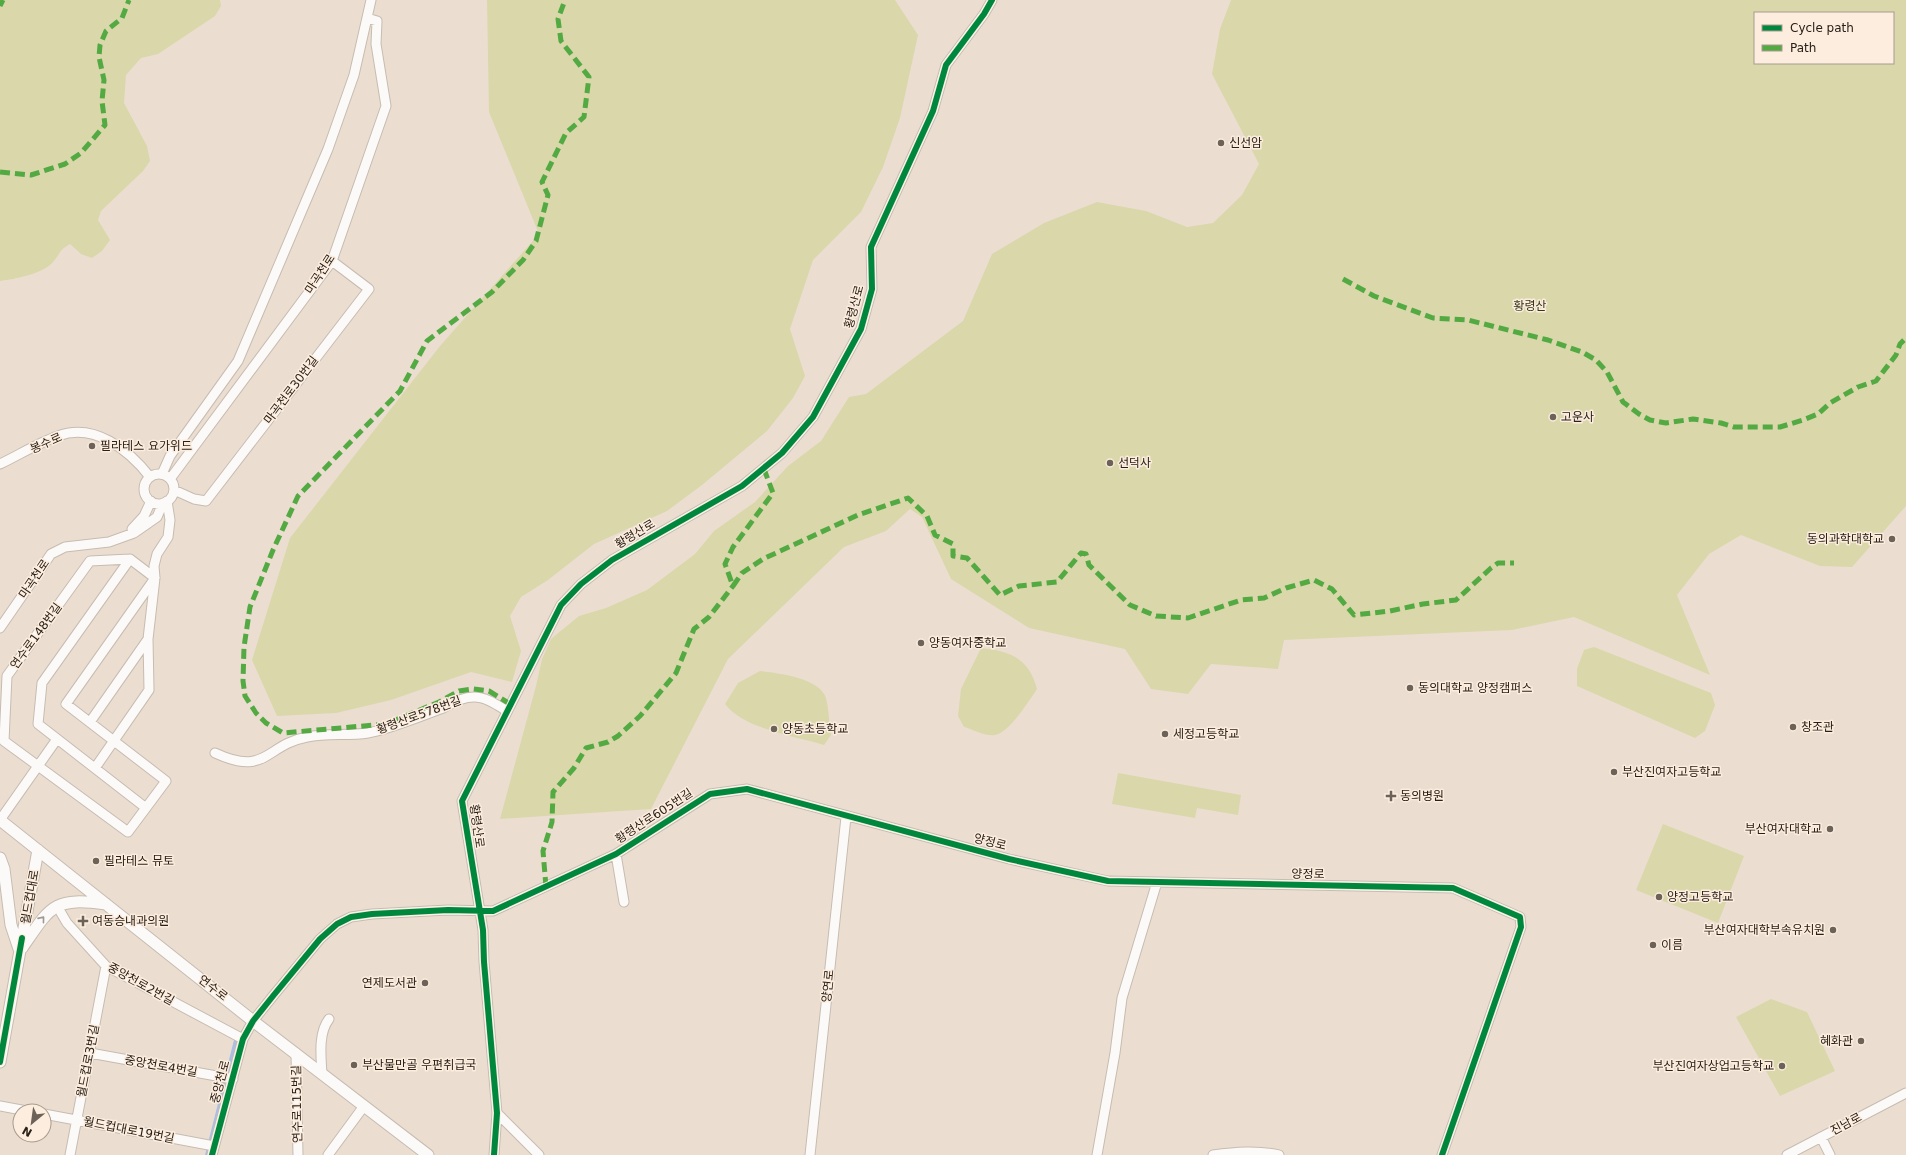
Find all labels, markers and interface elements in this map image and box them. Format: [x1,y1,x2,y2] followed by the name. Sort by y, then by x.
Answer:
[1754,12,1894,64] legend
[1790,21,1854,35] text: Cycle path
[1790,41,1816,55] text: Path
[1229,136,1262,150] place label: 신선암
[1216,138,1226,148] marker: 신선암
[302,252,338,296] street label: 마곡천로
[842,284,866,330] street label: 황령산로
[1513,299,1547,313] park label: 황령산
[261,353,321,427] street label: 마곡천로30번길
[1561,410,1594,424] place label: 고운사
[1548,412,1558,422] marker: 고운사
[28,430,64,456] street label: 봉수로
[100,439,192,453] place label: 필라테스 요가위드
[87,441,97,451] marker: 필라테스 요가위드
[1118,456,1151,470] place label: 선덕사
[1105,458,1115,468] marker: 선덕사
[612,517,658,551] street label: 황령산로
[1807,532,1884,546] place label: 동의과학대학교
[1887,534,1897,544] marker: 동의과학대학교
[16,557,52,601] street label: 마곡천로
[7,600,65,672] street label: 연수로148번길
[929,636,1006,650] place label: 양동여자중학교
[916,638,926,648] marker: 양동여자중학교
[1418,681,1532,695] place label: 동의대학교 양정캠퍼스
[1405,683,1415,693] marker: 동의대학교 양정캠퍼스
[375,693,463,737] street label: 황령산로578번길
[1801,720,1834,734] place label: 창조관
[782,722,848,736] place label: 양동초등학교
[1788,722,1798,732] marker: 창조관
[769,724,779,734] marker: 양동초등학교
[1173,727,1239,741] place label: 세정고등학교
[1160,729,1170,739] marker: 세정고등학교
[1622,765,1721,779] place label: 부산진여자고등학교
[1609,767,1619,777] marker: 부산진여자고등학교
[613,786,695,846] street label: 황령산로605번길
[1400,789,1444,803] place label: 동의병원
[1385,790,1397,802] marker: 동의병원
[467,803,487,849] street label: 황령산로
[1745,822,1822,836] place label: 부산여자대학교
[1825,824,1835,834] marker: 부산여자대학교
[972,831,1008,853] street label: 양정로
[104,854,174,868] place label: 필라테스 뮤토
[91,856,101,866] marker: 필라테스 뮤토
[1291,867,1325,881] street label: 양정로
[18,869,42,925] street label: 월드컵대로
[1667,890,1733,904] place label: 양정고등학교
[1654,892,1664,902] marker: 양정고등학교
[92,914,169,928] place label: 여동승내과의원
[77,915,89,927] marker: 여동승내과의원
[37,917,44,924] one-way arrow
[1704,923,1825,937] place label: 부산여자대학부속유치원
[1828,925,1838,935] marker: 부산여자대학부속유치원
[1661,938,1683,952] place label: 이름
[1648,940,1658,950] marker: 이름
[105,960,177,1008] street label: 중앙천로2번길
[819,969,837,1003] street label: 양연로
[196,972,230,1004] street label: 연수로
[362,976,417,990] place label: 연제도서관
[420,978,430,988] marker: 연제도서관
[74,1023,102,1099] street label: 월드컵로3번길
[1820,1034,1853,1048] place label: 혜화관
[1856,1036,1866,1046] marker: 혜화관
[123,1053,199,1079] street label: 중앙천로4번길
[362,1058,476,1072] place label: 부산물만골 우편취급국
[208,1059,232,1105] street label: 중앙천로
[1653,1059,1774,1073] place label: 부산진여자상업고등학교
[349,1060,359,1070] marker: 부산물만골 우편취급국
[1777,1061,1787,1071] marker: 부산진여자상업고등학교
[289,1065,305,1143] street label: 연수로115번길
[12,1103,52,1143] north arrow
[1828,1110,1864,1138] street label: 진남로
[82,1114,176,1146] street label: 월드컵대로19번길
[20,1123,35,1139] text: N

